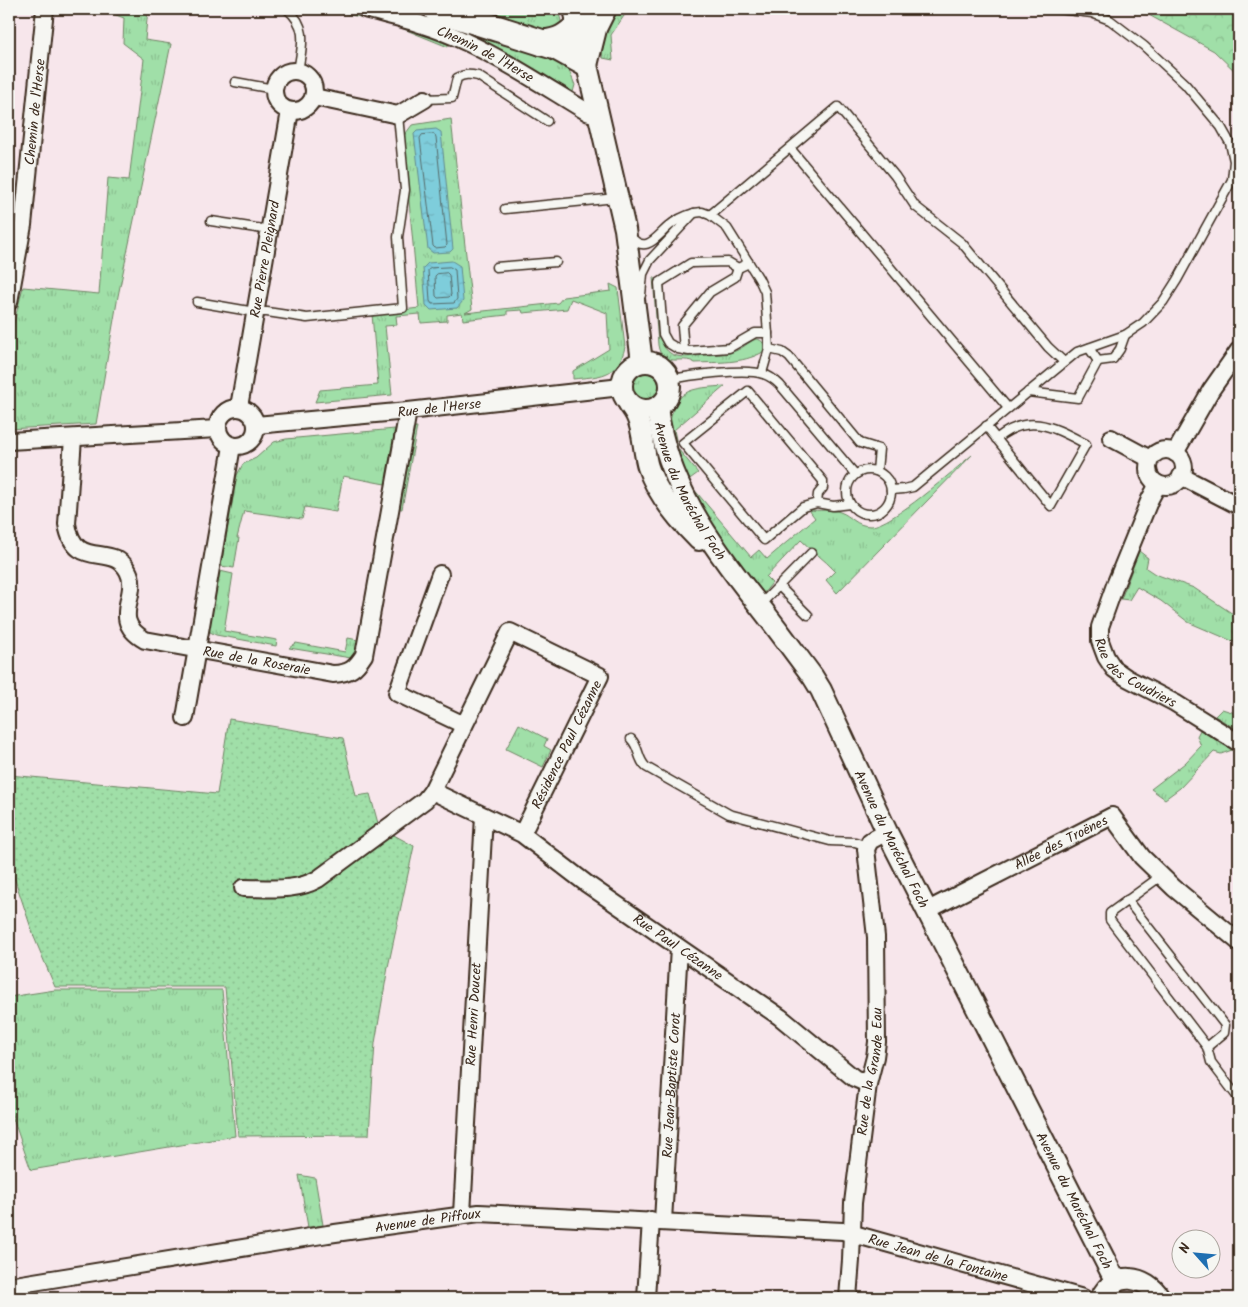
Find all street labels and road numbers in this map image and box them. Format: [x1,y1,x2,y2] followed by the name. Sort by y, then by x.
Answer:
[433,21,538,89] street label: Chemin de l'Herse
[19,57,52,166] street label: Chemin de l'Herse
[245,198,287,320] street label: Rue Pierre Pleignard
[397,393,483,424] street label: Rue de l'Herse
[647,420,731,565] street label: Avenue du Maréchal Foch
[1088,635,1180,714] street label: Rue des Coudriers
[201,641,313,682] street label: Rue de la Roseraie
[526,676,609,813] street label: Résidence Paul Cézanne
[848,767,934,912] street label: Avenue du Maréchal Foch
[1010,810,1112,876] street label: Allée des Troënes
[628,909,728,987] street label: Rue Paul Cézanne
[460,961,488,1067] street label: Rue Henri Doucet
[852,1007,889,1137] street label: Rue de la Grande Eau
[657,1011,687,1159] street label: Rue Jean-Baptiste Corot
[1029,1128,1118,1273] street label: Avenue du Maréchal Foch
[374,1203,483,1239] street label: Avenue de Piffoux
[866,1229,1011,1289] street label: Rue Jean de la Fontaine

